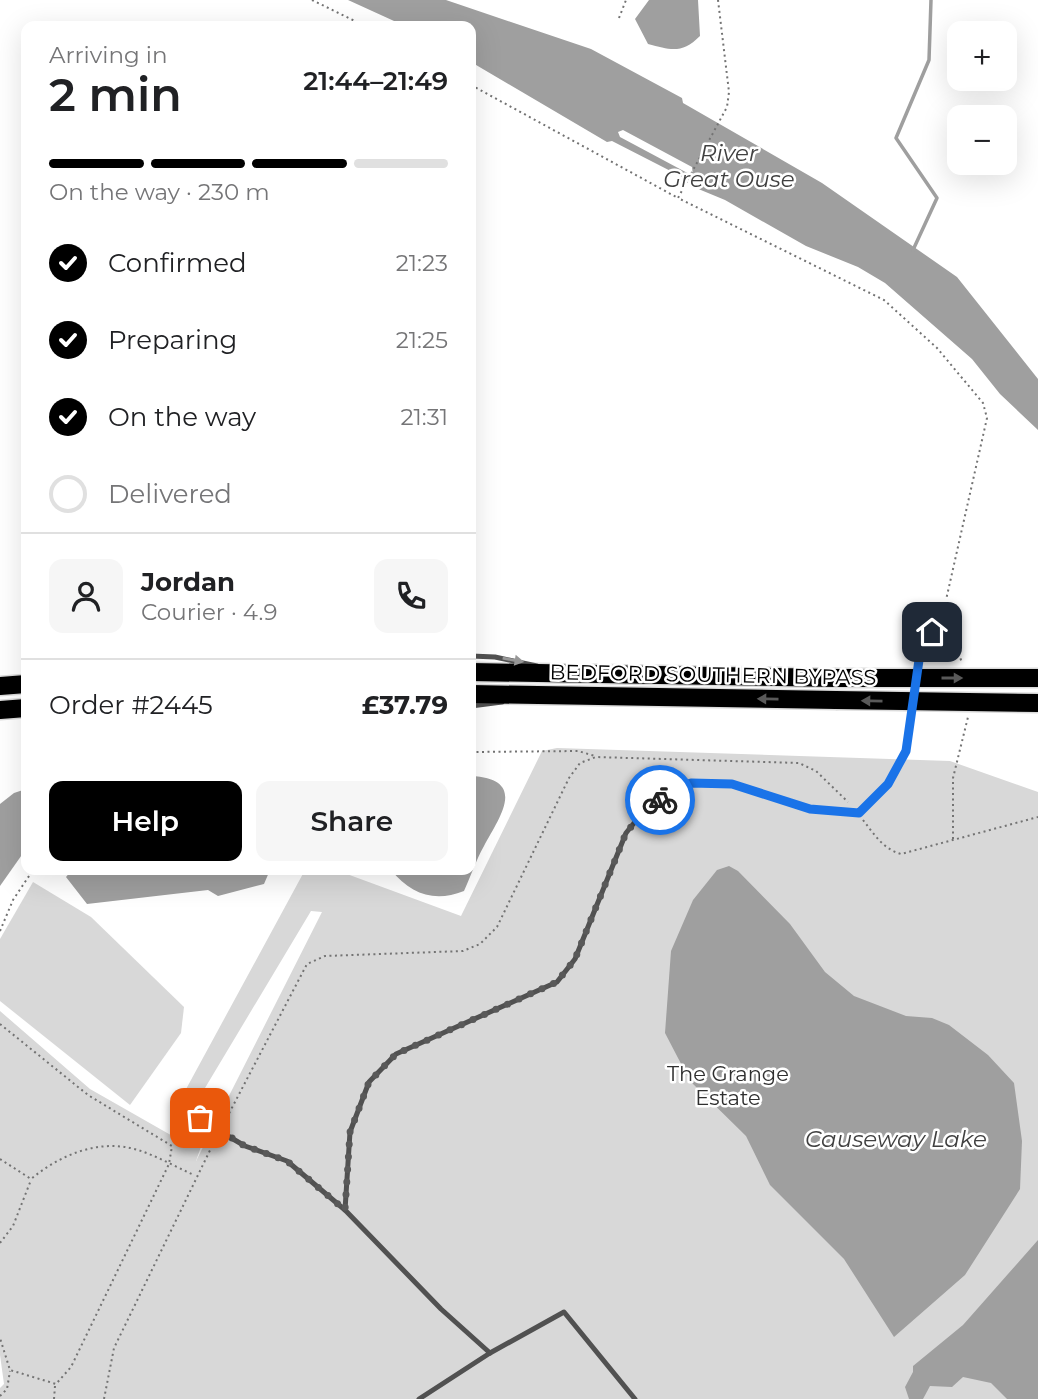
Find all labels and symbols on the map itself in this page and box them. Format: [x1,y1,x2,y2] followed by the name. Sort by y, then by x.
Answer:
[663,139,795,193] water label: River Great Ouse
[902,602,962,662] pin
[502,655,524,666] one-way arrow
[549,659,877,690] street label: BEDFORD SOUTHERN BYPASS
[942,672,964,684] one-way arrow
[757,693,779,704] one-way arrow
[861,695,883,707] one-way arrow
[625,765,695,835] courier
[667,1061,789,1110] park label: The Grange Estate
[170,1088,230,1148] pin
[805,1125,987,1153] water label: Causeway Lake

